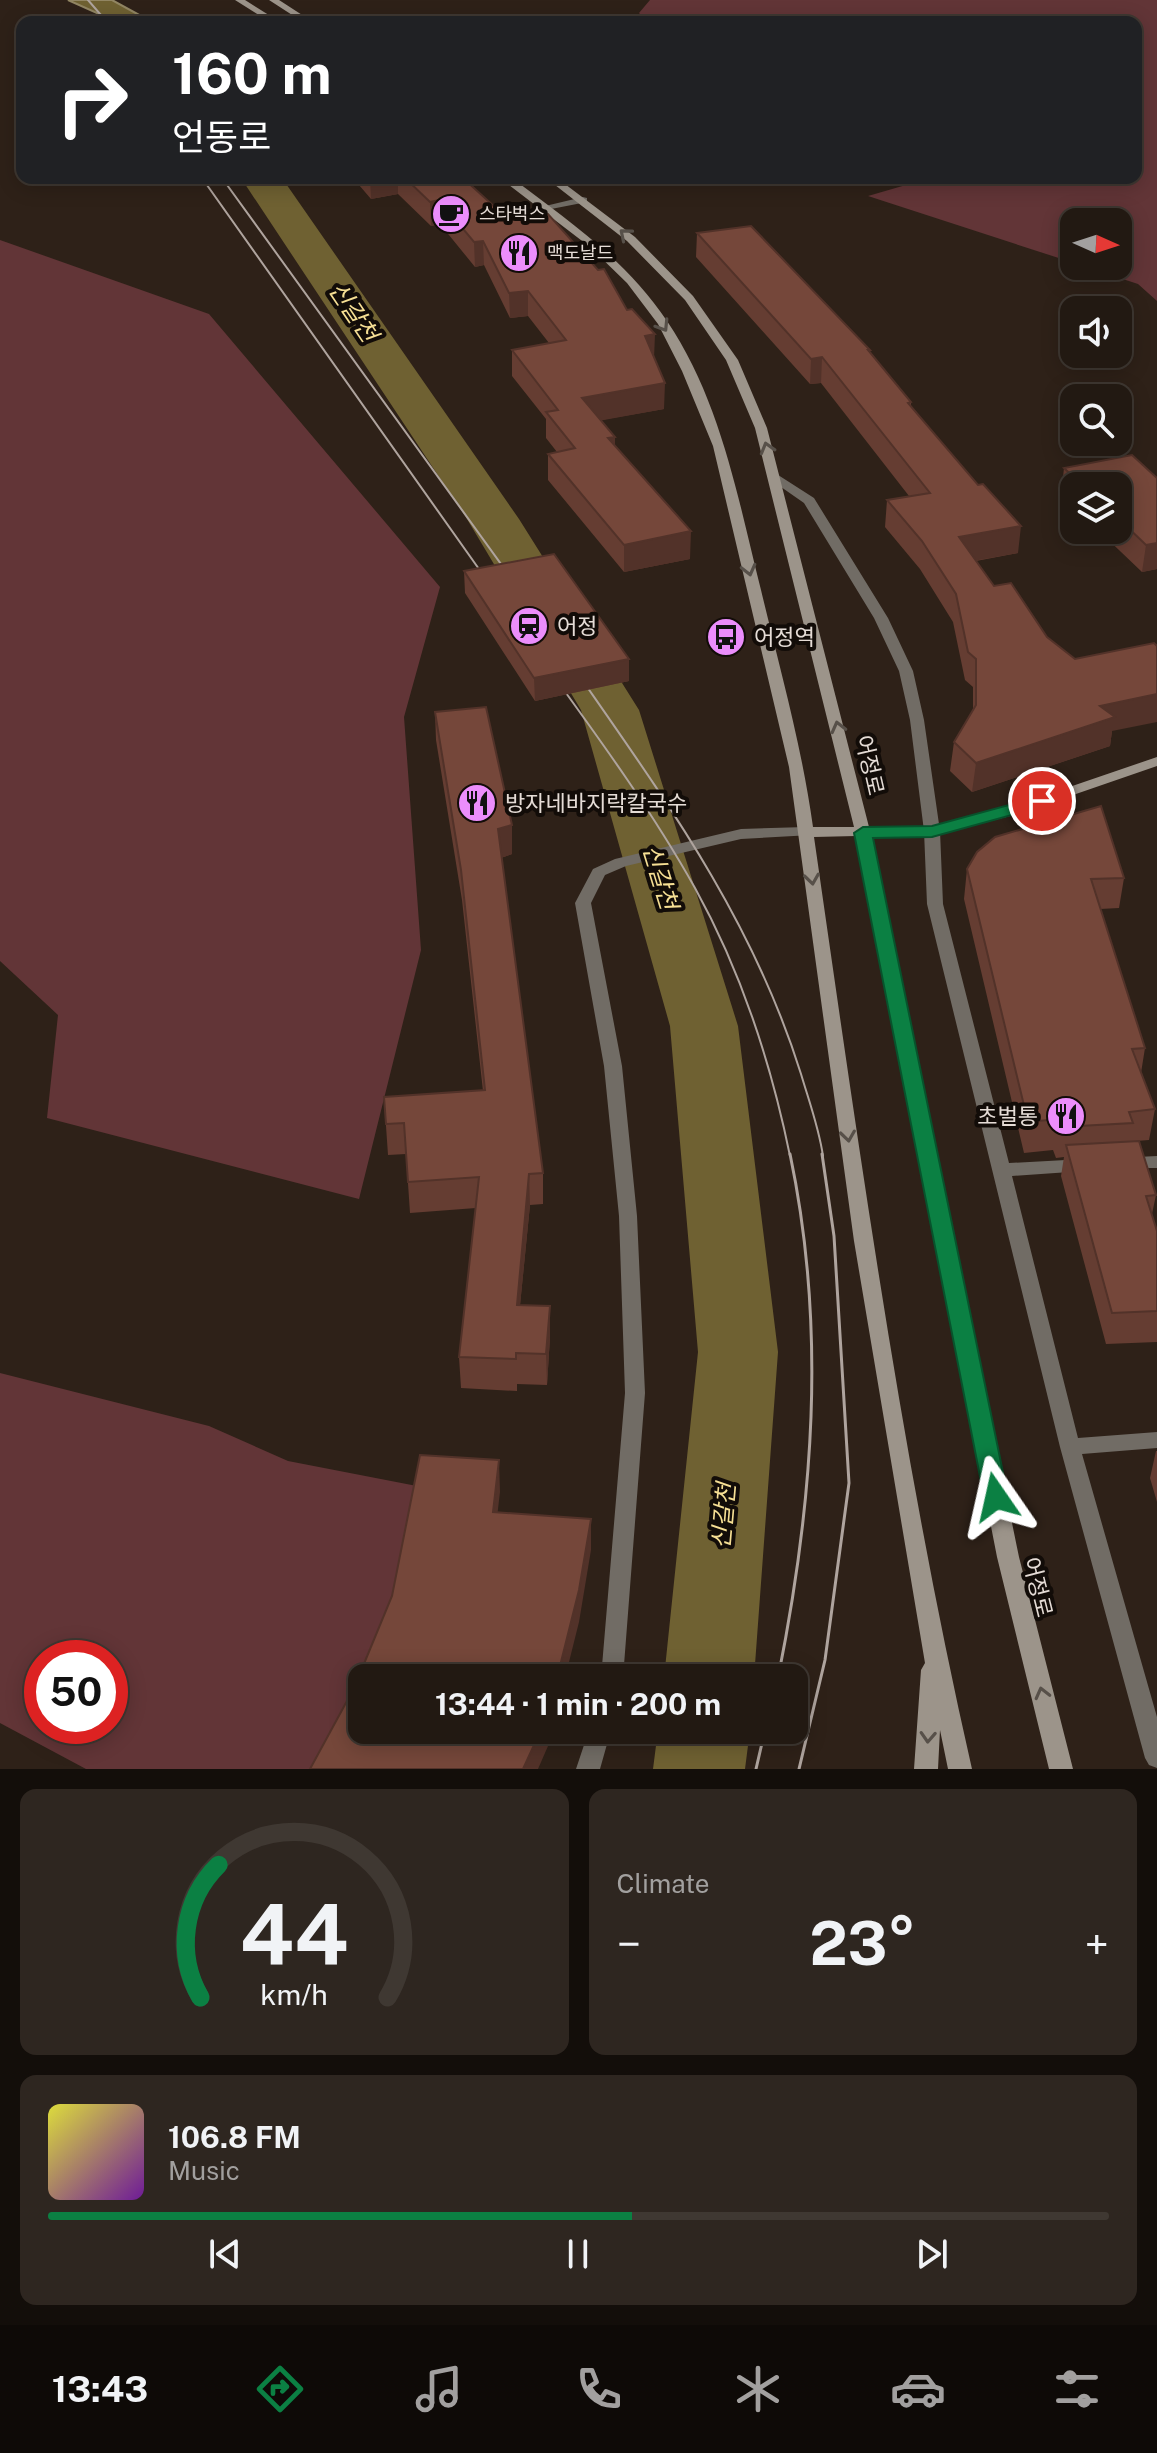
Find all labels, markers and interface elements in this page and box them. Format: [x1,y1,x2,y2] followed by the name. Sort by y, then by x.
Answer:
[172,41,332,107] text: 160 m
[40,48,144,152] icon: right
[172,116,271,158] text: 언동로
[430,193,472,235] cafe icon: 스타벅스
[479,203,545,224] place label: 스타벅스
[1060,208,1132,280] north arrow
[1060,208,1132,544] map controls
[620,230,635,244] one-way arrow
[498,232,540,274] restaurant icon: 맥도날드
[547,242,613,263] place label: 맥도날드
[324,276,386,349] water label: 신갈천
[1060,296,1132,368] button: sound
[654,317,669,332] one-way arrow
[1060,384,1132,456] button: search
[760,441,776,455] one-way arrow
[1060,472,1132,544] button: layers
[740,562,757,576] one-way arrow
[508,605,550,647] station icon: 어정
[557,613,597,639] place label: 어정
[705,616,747,658] bus stop icon: 어정역
[754,624,815,650] place label: 어정역
[830,720,847,734] one-way arrow
[851,732,889,798] street label: 어정로
[1008,767,1076,835] pin
[1020,779,1064,823] icon: arrive
[456,782,498,824] restaurant icon: 방자네바지락칼국수
[505,790,687,816] place label: 방자네바지락칼국수
[638,841,685,915] water label: 신갈천
[803,872,820,886] one-way arrow
[1045,1095,1087,1137] restaurant icon: 초벌통
[977,1103,1038,1129] place label: 초벌통
[839,1129,856,1143] one-way arrow
[954,1455,1038,1539] position arrow
[706,1479,740,1550] water label: 신갈천
[1018,1554,1058,1620] street label: 어정로
[24,1640,128,1744] speed limit sign: 50
[435,1686,721,1722] text: 13:44 · 1 min · 200 m
[1034,1687,1051,1701] one-way arrow
[920,1731,937,1744] one-way arrow
[617,1868,710,1899] text: Climate
[240,1885,349,1983] text: 44
[810,1908,916,1979] text: 23°
[617,1918,641,1970] text: −
[1085,1918,1109,1970] text: +
[261,1978,328,2011] text: km/h
[168,2119,301,2155] text: 106.8 FM
[168,2155,240,2186] text: Music
[203,2232,247,2276] icon: previous
[556,2232,600,2276] icon: pause
[910,2232,954,2276] icon: next
[252,2361,308,2417] icon: directions
[411,2361,467,2417] icon: music
[571,2361,627,2417] icon: phone
[730,2361,786,2417] icon: climate
[890,2361,946,2417] icon: car
[1049,2361,1105,2417] icon: filters
[52,2368,148,2410] text: 13:43

